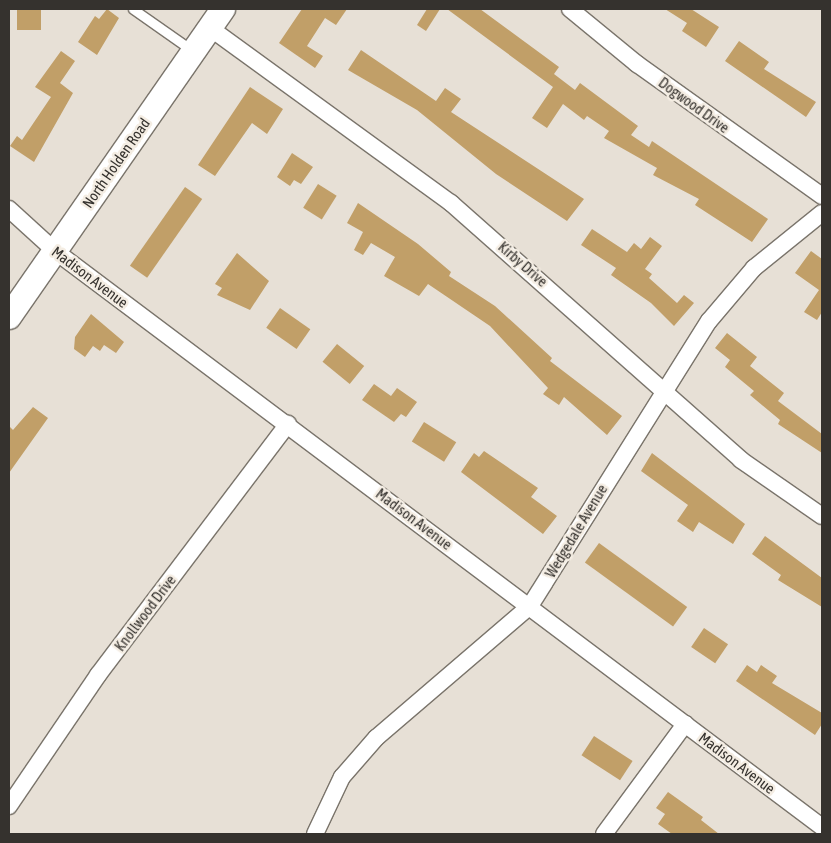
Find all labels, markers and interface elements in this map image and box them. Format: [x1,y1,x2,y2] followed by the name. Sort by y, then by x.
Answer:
[655,73,733,137] street label: Dogwood Drive
[78,115,154,211] street label: North Holden Road
[495,238,551,290] street label: Kirby Drive
[48,242,132,312] street label: Madison Avenue
[541,481,611,581] street label: Wedgedale Avenue
[372,484,456,554] street label: Madison Avenue
[111,571,179,655] street label: Knollwood Drive
[695,728,779,798] street label: Madison Avenue

